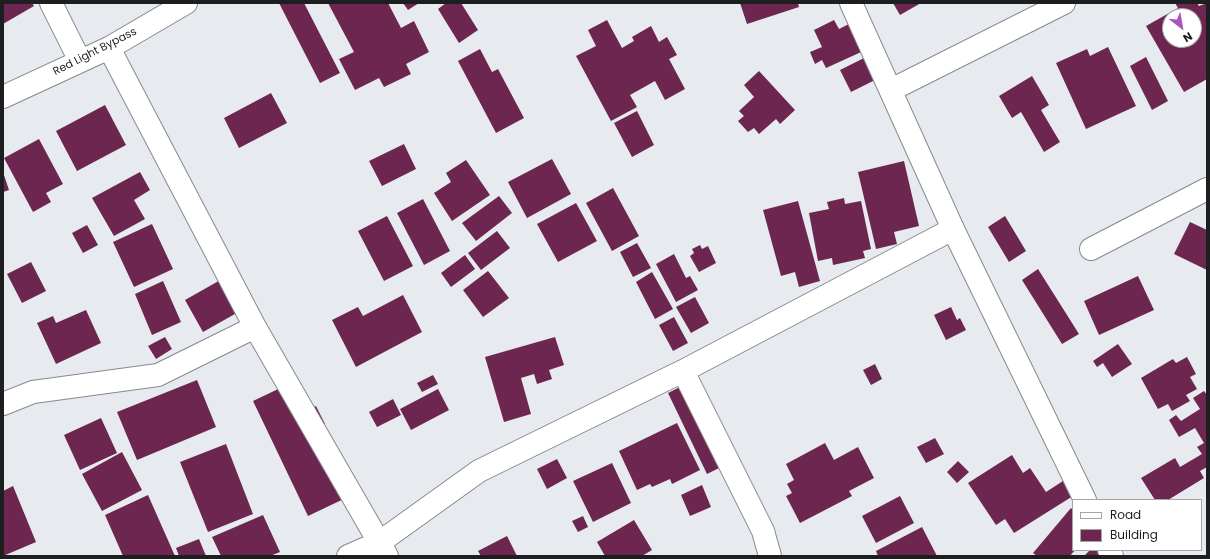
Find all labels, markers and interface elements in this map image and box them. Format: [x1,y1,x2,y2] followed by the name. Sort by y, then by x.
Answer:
[1162,8,1202,48] north arrow
[51,25,139,79] street label: Red Light Bypass
[1180,28,1195,46] text: N
[1072,499,1202,551] legend
[1110,506,1141,523] text: Road
[1110,526,1158,543] text: Building

